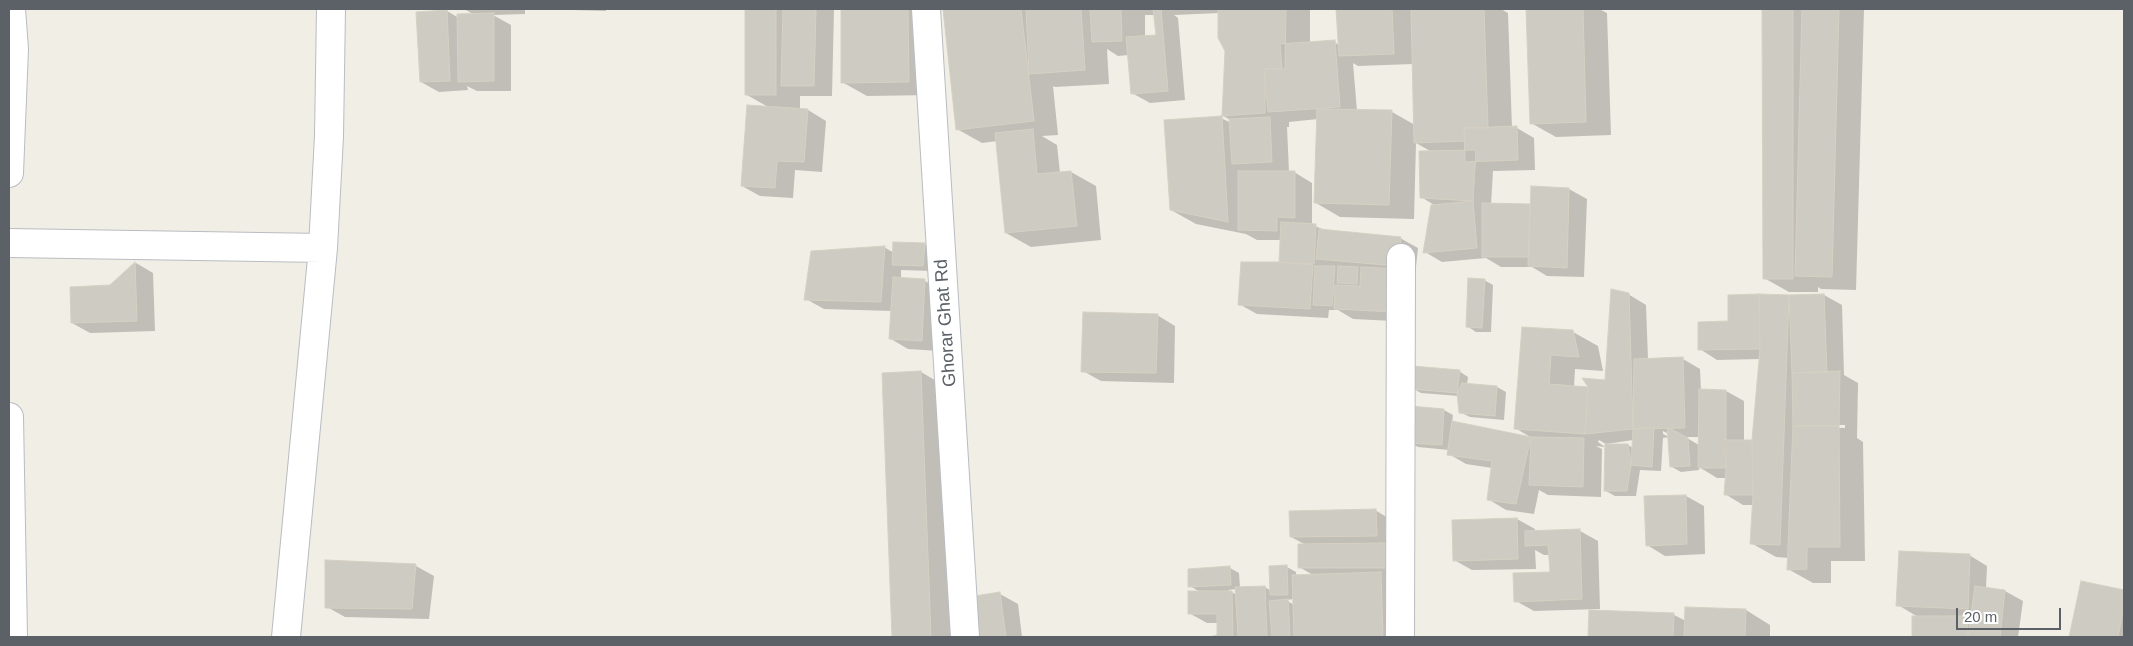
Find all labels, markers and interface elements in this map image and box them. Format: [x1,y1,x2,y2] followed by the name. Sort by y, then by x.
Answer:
[931,258,961,388] street label: Ghorar Ghat Rd
[1958,598,2063,630] scale bar
[1964,608,1997,625] text: 20 m

